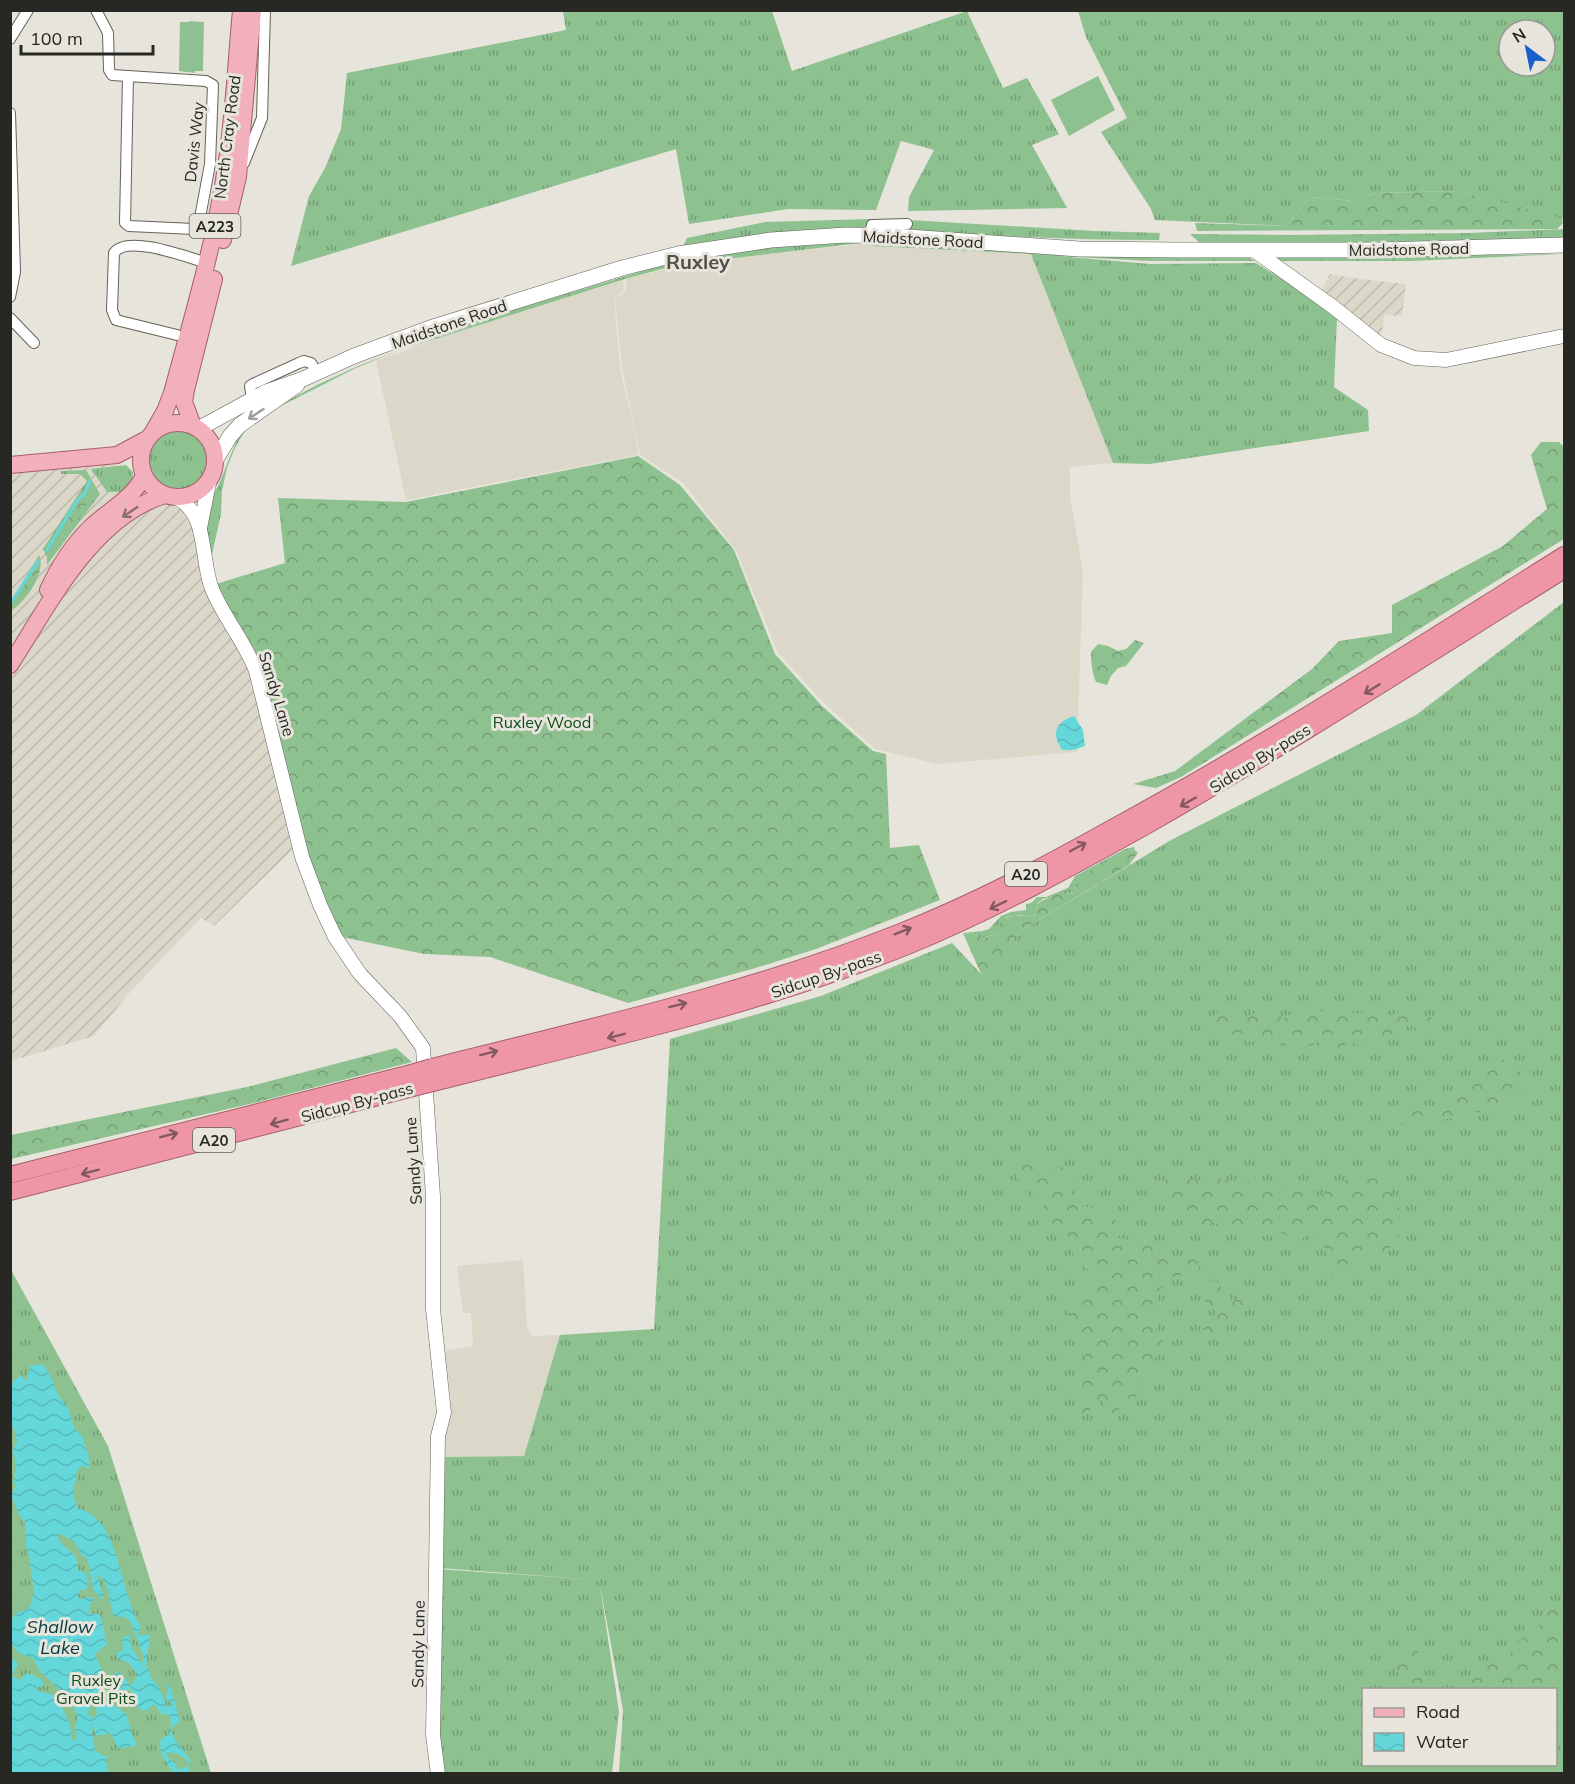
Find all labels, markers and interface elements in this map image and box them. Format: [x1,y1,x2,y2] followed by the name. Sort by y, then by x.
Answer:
[21,18,153,56] scale bar
[1497,18,1557,78] north arrow
[1509,24,1529,47] text: N
[30,27,83,50] text: 100 m
[209,74,245,200] street label: North Cray Road
[180,100,208,183] street label: Davis Way
[190,214,240,238] road number: A223
[862,226,984,252] street label: Maidstone Road
[1348,238,1470,260] street label: Maidstone Road
[666,249,730,274] district label: Ruxley
[389,295,509,353] street label: Maidstone Road
[248,407,265,420] one-way arrow
[122,506,139,518] one-way arrow
[255,649,299,739] street label: Sandy Lane
[1364,684,1381,696] one-way arrow
[493,712,591,732] park label: Ruxley Wood
[1206,719,1314,797] street label: Sidcup By-pass
[1180,796,1197,808] one-way arrow
[1069,841,1087,852] one-way arrow
[1005,862,1047,886] road number: A20
[990,900,1008,912] one-way arrow
[893,925,912,936] one-way arrow
[768,946,884,1002] street label: Sidcup By-pass
[668,998,687,1010] one-way arrow
[607,1031,626,1042] one-way arrow
[479,1047,498,1058] one-way arrow
[299,1077,415,1127] street label: Sidcup By-pass
[270,1117,289,1129] one-way arrow
[400,1117,426,1205] street label: Sandy Lane
[159,1128,178,1140] one-way arrow
[193,1128,235,1152] road number: A20
[81,1166,100,1178] one-way arrow
[407,1600,429,1688] street label: Sandy Lane
[27,1615,94,1659] water label: Shallow Lake
[56,1670,136,1708] park label: Ruxley Gravel Pits
[1362,1688,1557,1766] legend
[1416,1700,1460,1723] text: Road
[1416,1730,1469,1753] text: Water

